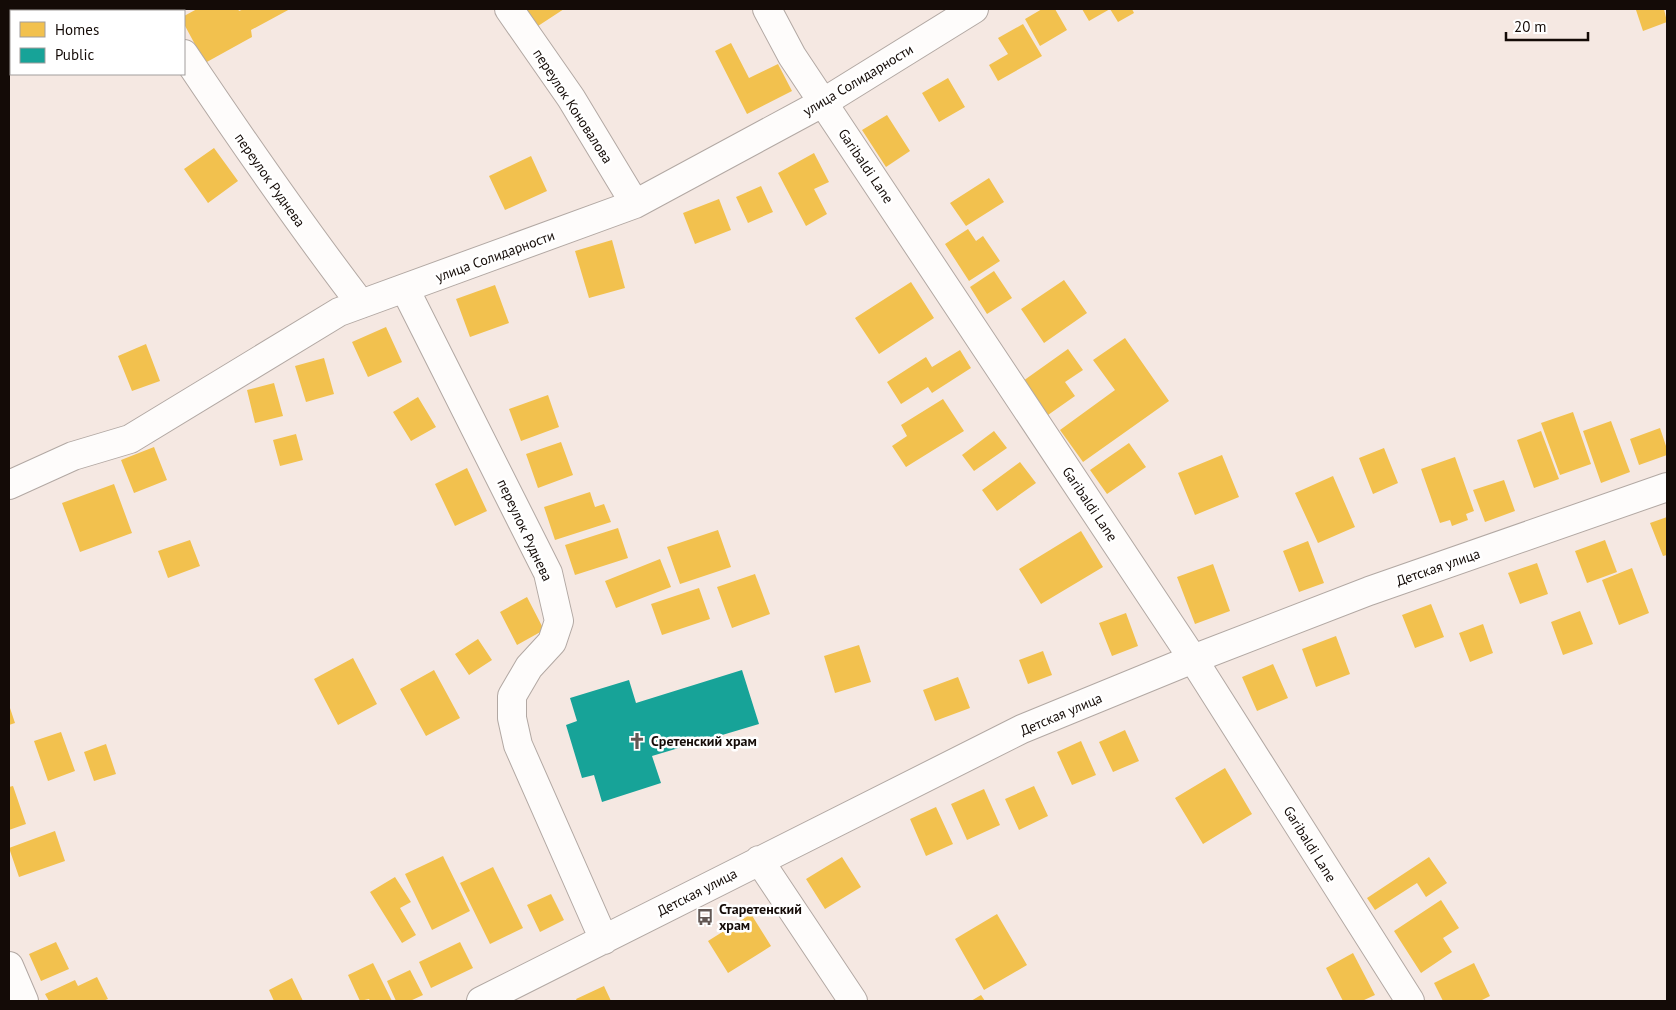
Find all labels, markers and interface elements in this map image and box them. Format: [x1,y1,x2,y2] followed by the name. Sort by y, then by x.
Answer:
[10,10,185,75] legend
[1506,10,1588,42] scale bar
[1514,17,1547,36] text: 20 m
[55,20,99,39] text: Homes
[800,40,916,120] street label: улица Солидарности
[55,45,94,64] text: Public
[529,45,617,167] street label: переулок Коновалова
[834,125,898,207] street label: Garibaldi Lane
[231,130,309,231] street label: переулок Руднева
[433,226,557,286] street label: улица Солидарности
[1058,463,1122,545] street label: Garibaldi Lane
[493,476,557,584] street label: переулок Руднева
[1394,544,1482,590] street label: Детская улица
[1017,689,1105,739] street label: Детская улица
[627,731,647,751] church icon: Сретенский храм
[651,732,757,750] place label: Сретенский храм
[1279,803,1341,885] street label: Garibaldi Lane
[654,864,740,920] street label: Детская улица
[719,900,802,934] place label: Старетенский храм
[695,907,715,927] bus stop icon: Старетенский храм

